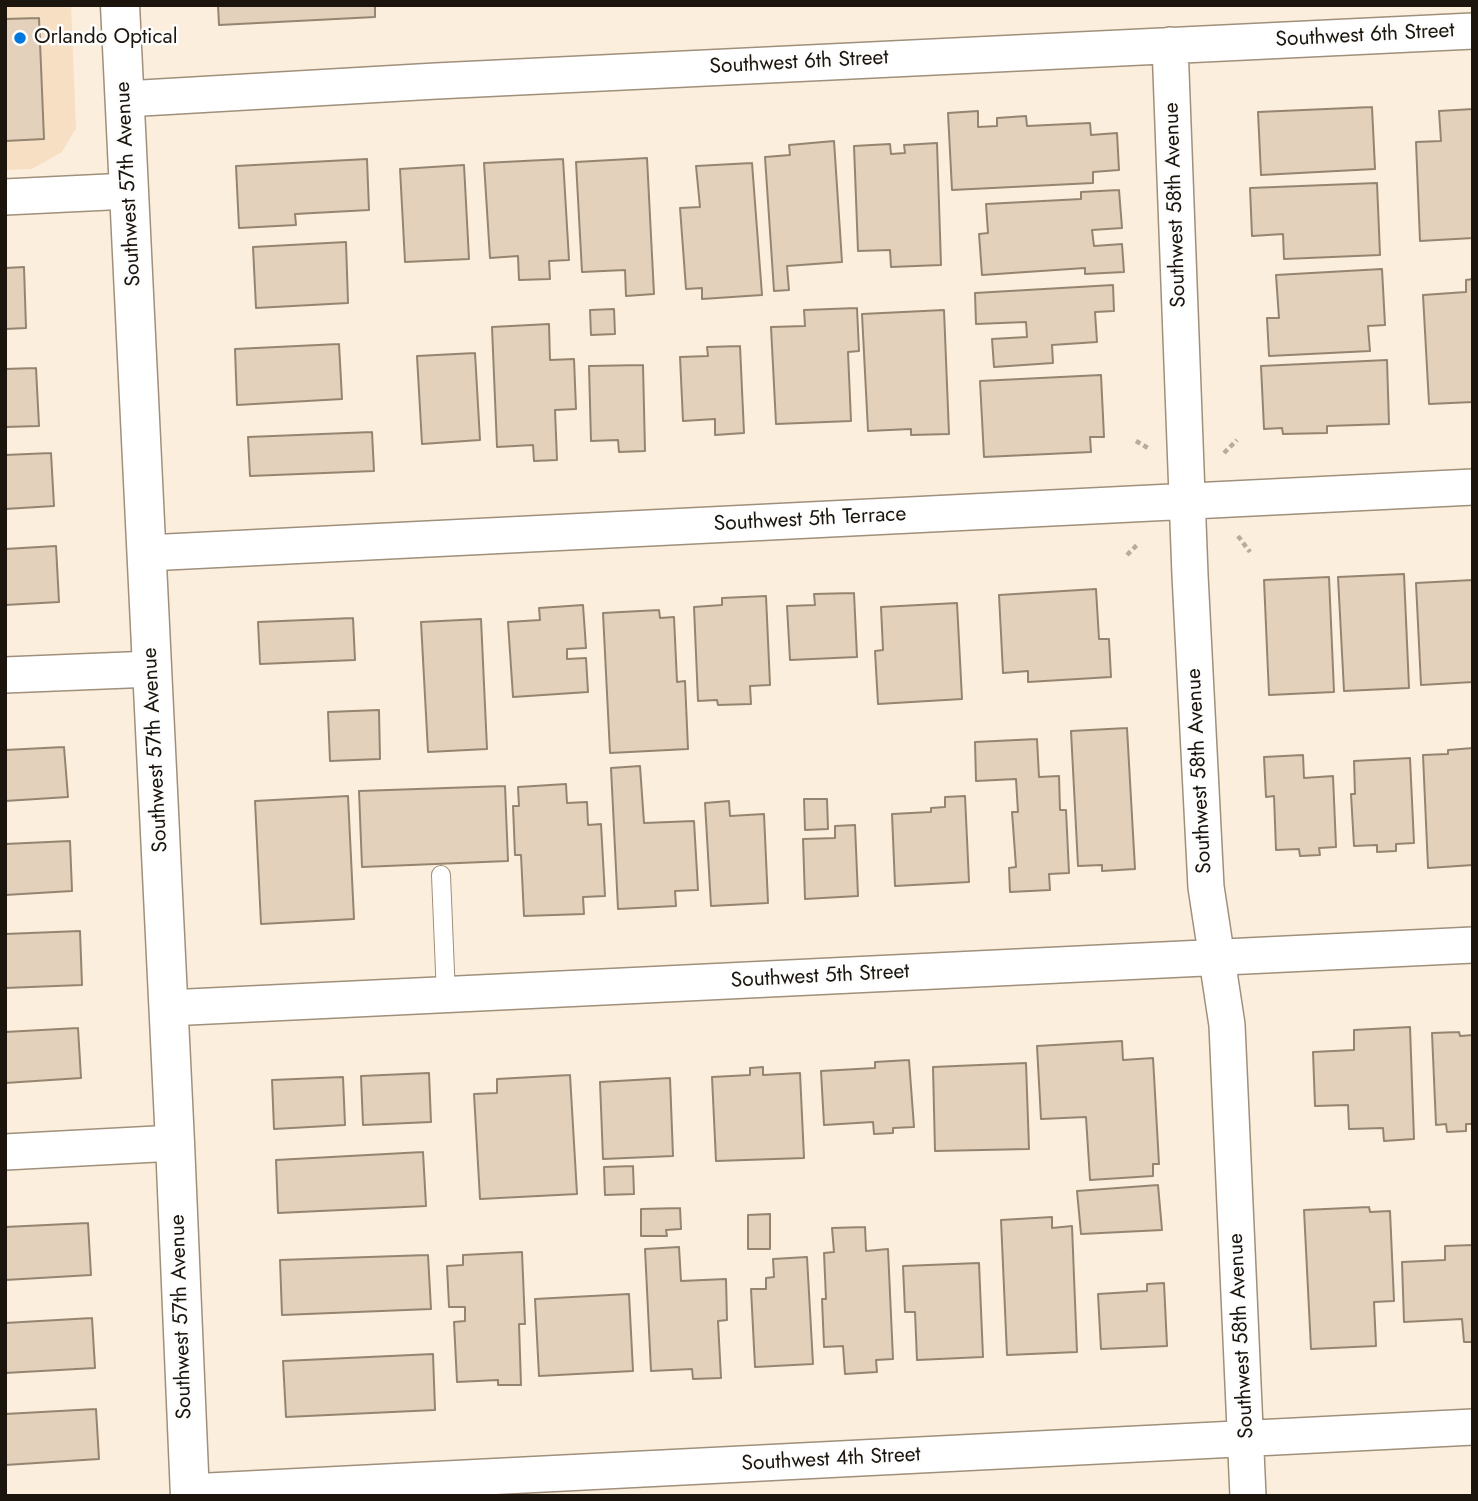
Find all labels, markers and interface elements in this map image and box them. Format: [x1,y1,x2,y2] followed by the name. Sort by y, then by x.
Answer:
[1275,19,1455,53] street label: Southwest 6th Street
[34,25,178,51] place label: Orlando Optical
[12,30,28,46] marker: Orlando Optical
[709,46,889,80] street label: Southwest 6th Street
[111,81,147,287] street label: Southwest 57th Avenue
[1160,102,1192,308] street label: Southwest 58th Avenue
[713,502,907,538] street label: Southwest 5th Terrace
[138,647,174,853] street label: Southwest 57th Avenue
[1182,668,1218,874] street label: Southwest 58th Avenue
[730,960,910,994] street label: Southwest 5th Street
[166,1214,198,1420] street label: Southwest 57th Avenue
[1224,1233,1260,1439] street label: Southwest 58th Avenue
[741,1443,921,1477] street label: Southwest 4th Street

